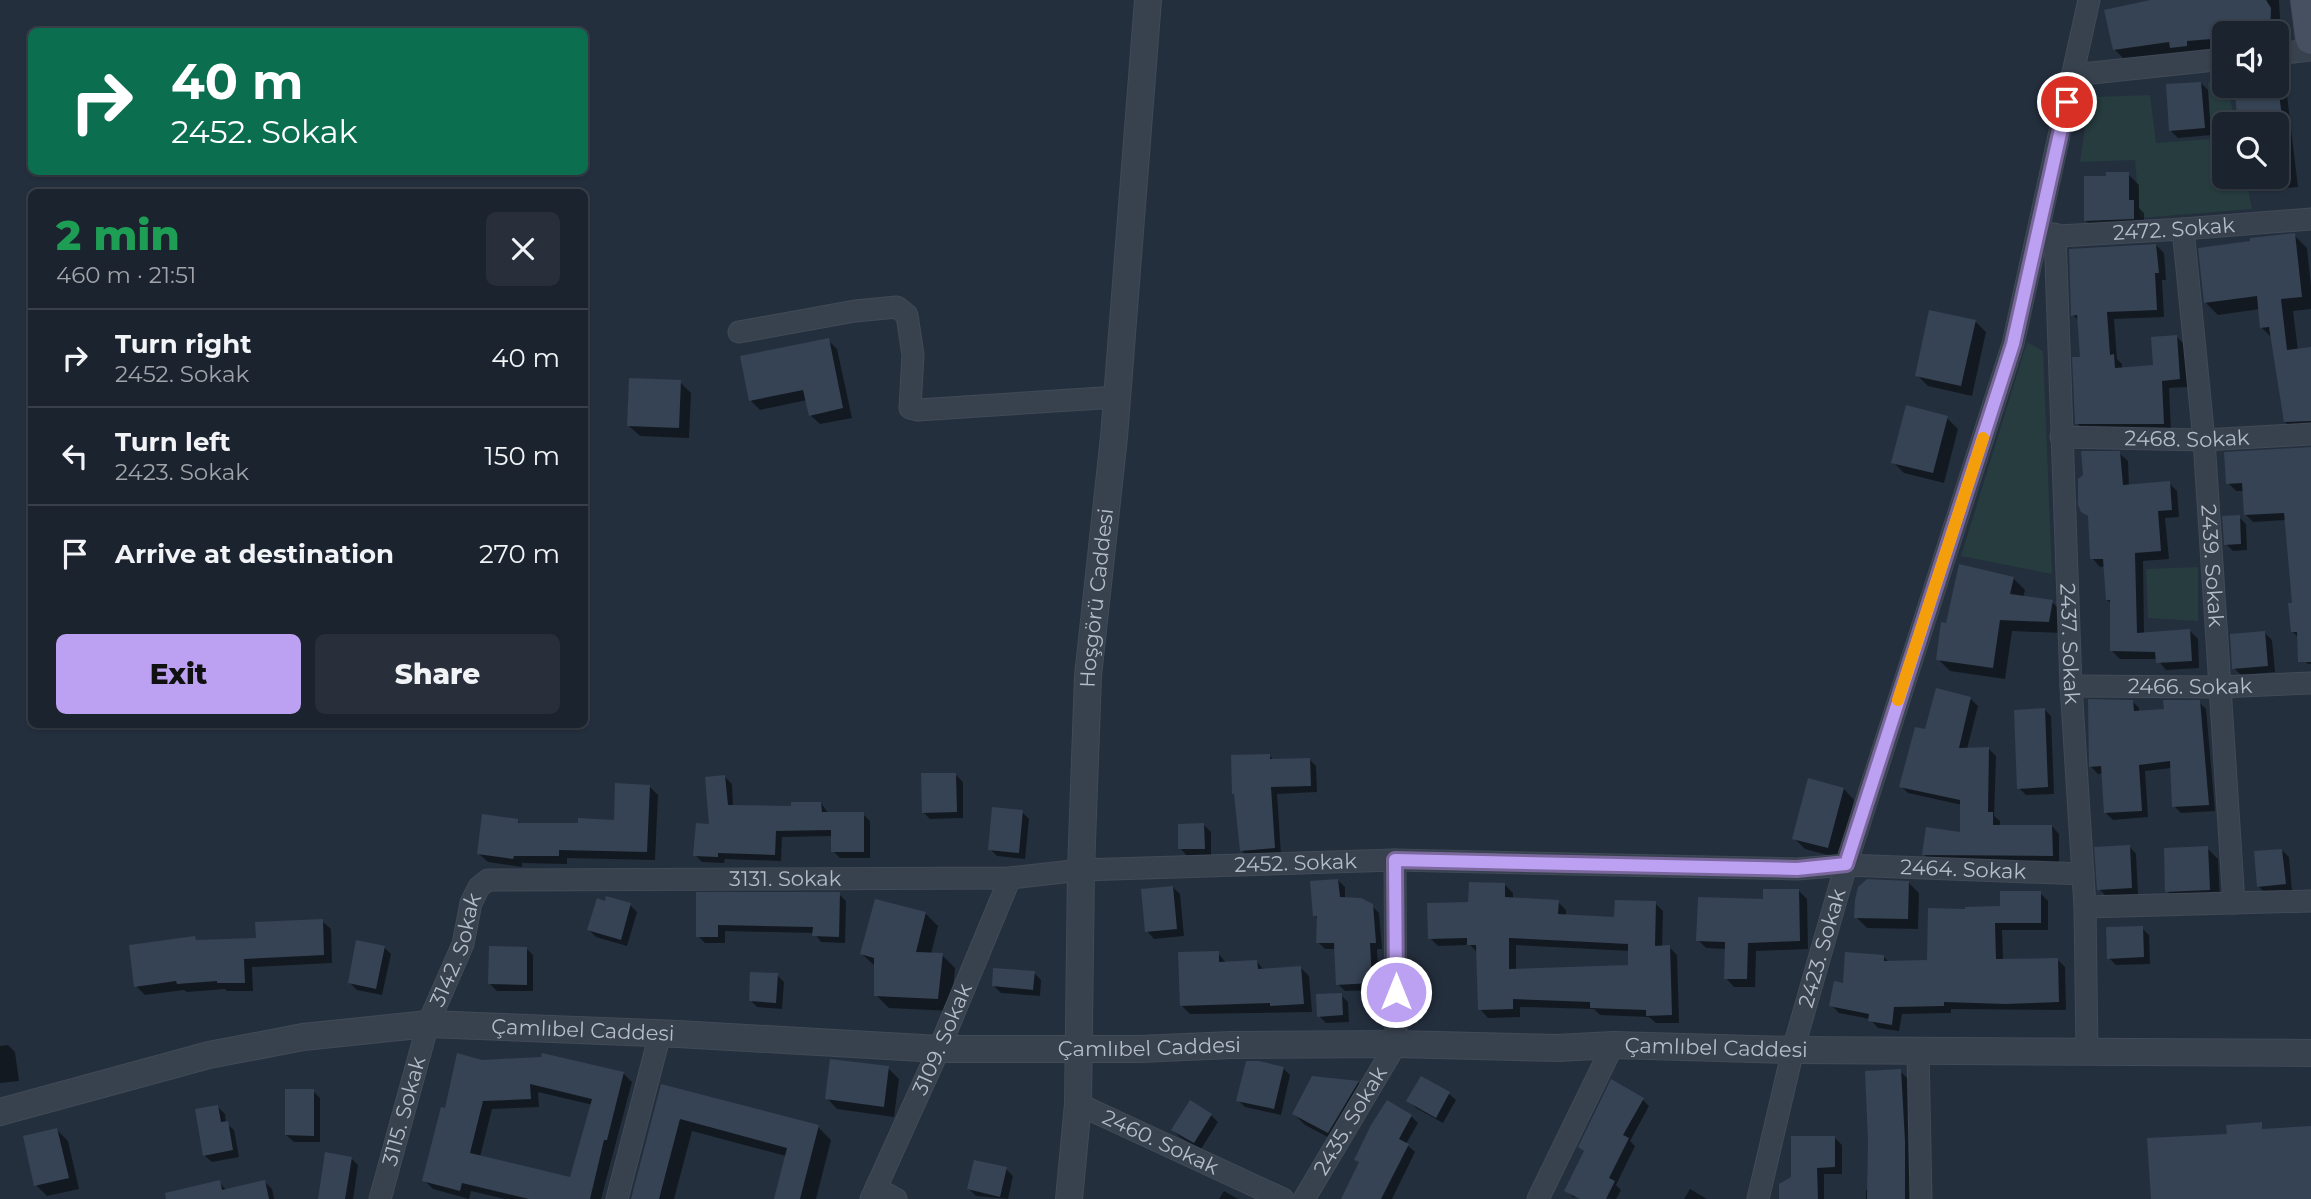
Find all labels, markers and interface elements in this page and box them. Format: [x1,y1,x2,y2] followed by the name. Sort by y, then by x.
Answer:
[2212,21,2289,189] map controls
[2212,21,2289,98] button: sound
[171,52,303,111] text: 40 m
[56,56,147,147] icon: right
[2037,72,2097,132] pin
[2048,83,2086,121] icon: arrive
[171,112,358,151] text: 2452. Sokak
[2212,112,2289,189] button: search
[56,209,180,261] text: 2 min
[486,212,560,286] button: close
[2112,212,2236,245] street label: 2472. Sokak
[56,261,196,289] text: 460 m · 21:51
[115,328,251,360] text: Turn right
[56,339,94,377] icon: right
[491,342,560,374] text: 40 m
[115,360,249,388] text: 2452. Sokak
[2124,424,2251,452] street label: 2468. Sokak
[115,426,231,458] text: Turn left
[56,437,94,475] icon: left
[484,440,560,472] text: 150 m
[115,458,249,486] text: 2423. Sokak
[2196,504,2229,628] street label: 2439. Sokak
[1075,507,1118,688] street label: Hoşgörü Caddesi
[56,535,94,573] icon: arrive
[115,538,394,570] text: Arrive at destination
[479,538,560,570] text: 270 m
[2055,583,2085,706] street label: 2437. Sokak
[56,634,301,714] button: Exit
[315,634,560,714] button: Share
[2128,673,2253,699] street label: 2466. Sokak
[1234,848,1358,877] street label: 2452. Sokak
[1900,854,2027,884] street label: 2464. Sokak
[729,866,842,891] street label: 3131. Sokak
[1793,885,1851,1010] street label: 2423. Sokak
[424,888,486,1010] street label: 3142. Sokak
[1359,955,1433,1029] position arrow
[907,979,977,1099] street label: 3109. Sokak
[491,1014,675,1046] street label: Çamlıbel Caddesi
[1058,1032,1241,1061] street label: Çamlıbel Caddesi
[1624,1032,1808,1062] street label: Çamlıbel Caddesi
[377,1053,431,1169] street label: 3115. Sokak
[1308,1061,1392,1179] street label: 2435. Sokak
[1099,1104,1223,1180] street label: 2460. Sokak

